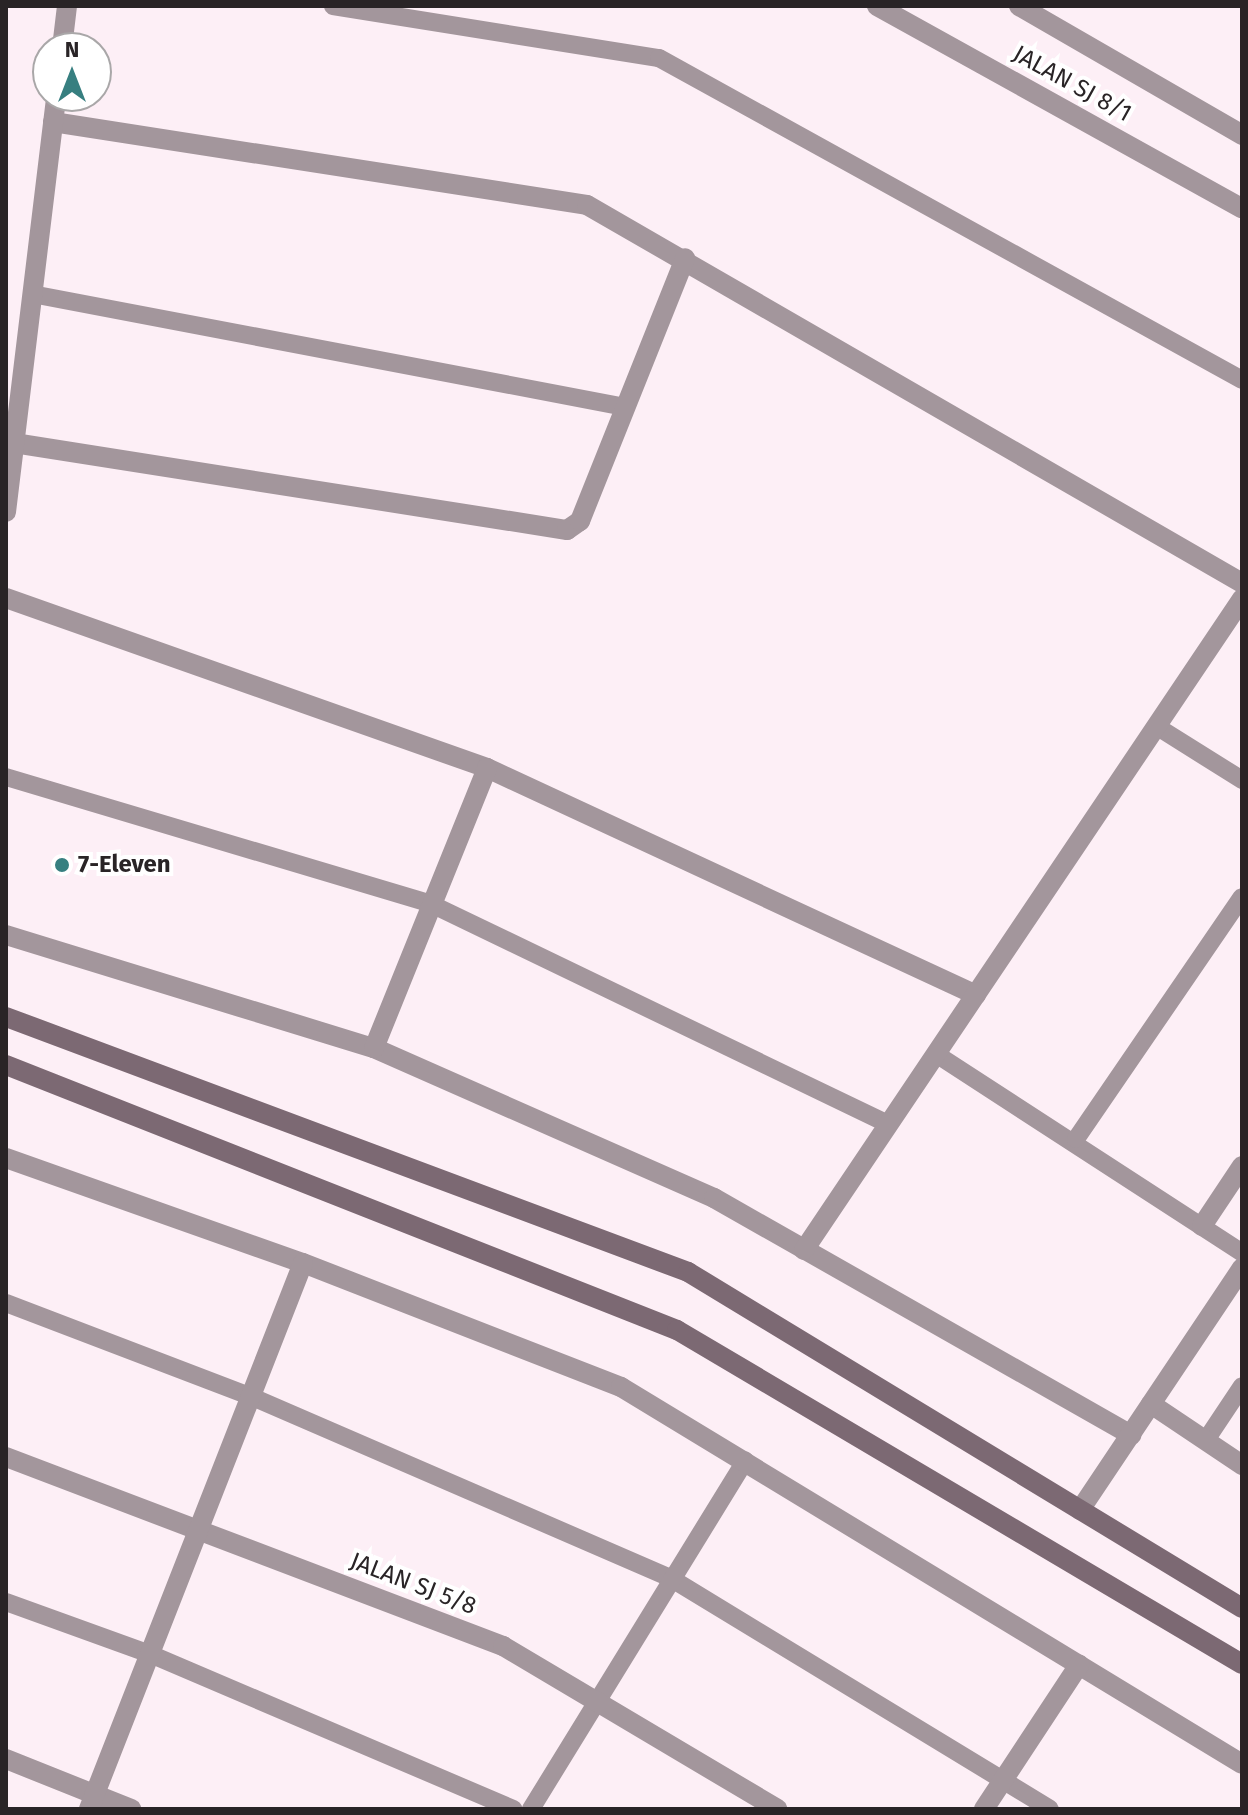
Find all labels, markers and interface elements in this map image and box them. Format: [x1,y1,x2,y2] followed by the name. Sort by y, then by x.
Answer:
[32,32,112,112] north arrow
[65,36,79,63] text: N
[1008,40,1136,128] street label: JALAN SJ 8/1
[78,851,171,879] place label: 7-Eleven
[53,856,71,874] marker: 7-Eleven
[346,1547,480,1621] street label: JALAN SJ 5/8

